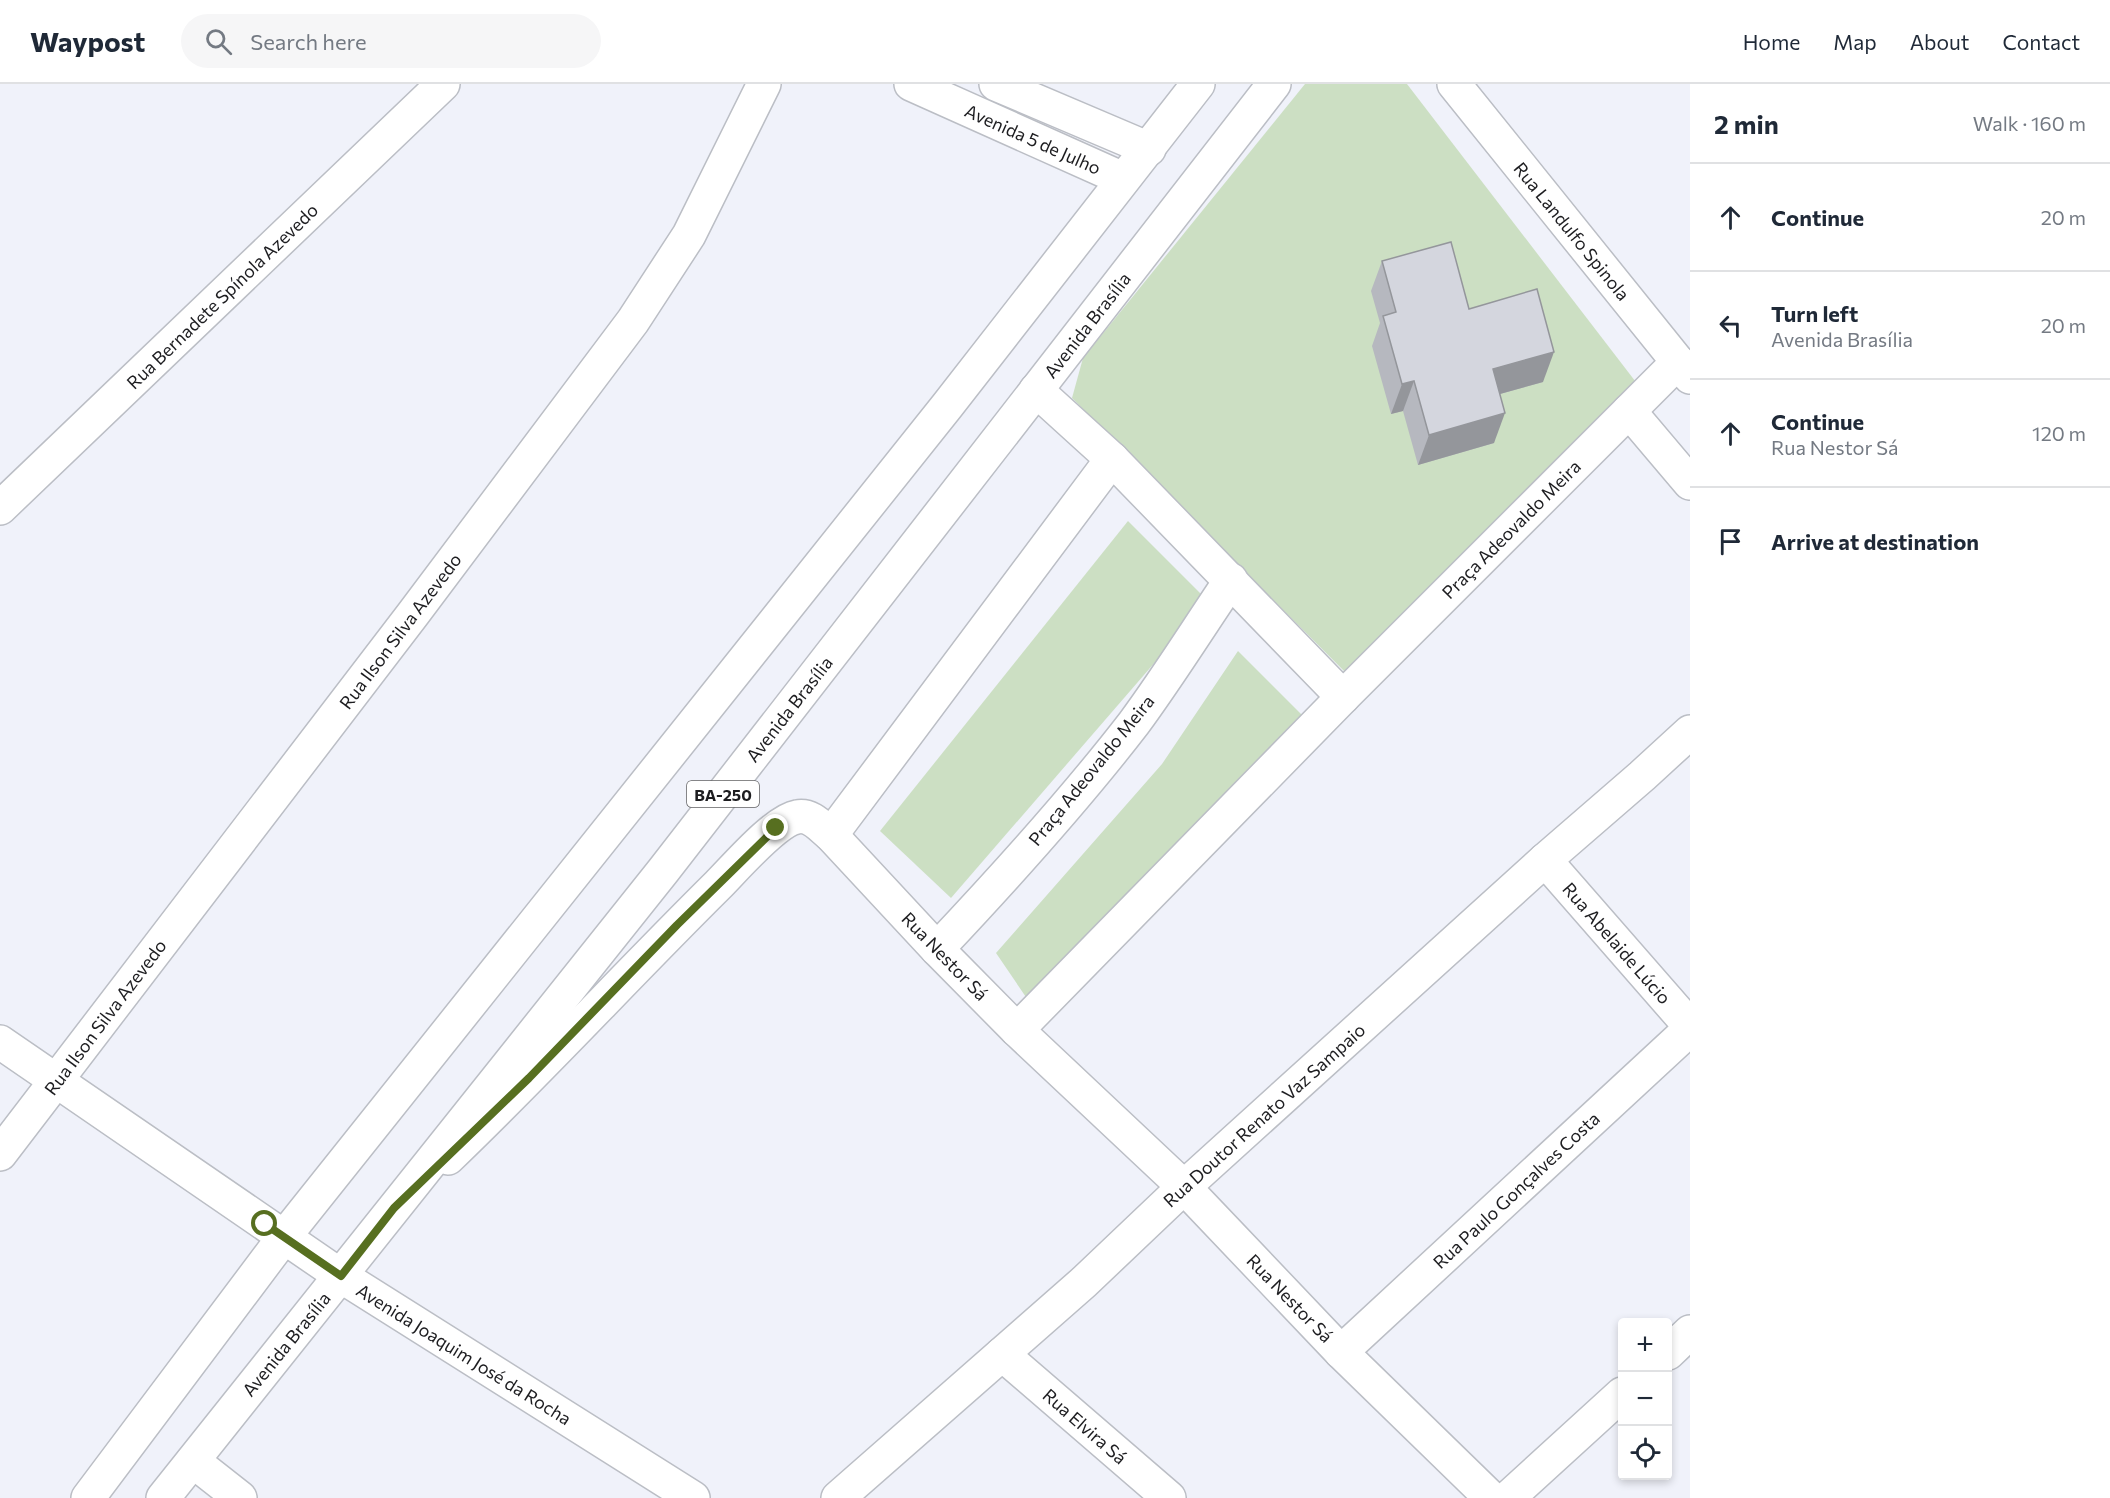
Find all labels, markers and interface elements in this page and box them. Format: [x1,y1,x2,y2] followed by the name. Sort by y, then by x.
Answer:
[181,14,601,68] search box
[30,24,145,58] text: Waypost
[202,25,235,58] icon: search
[250,28,367,55] text: Search here
[1743,29,1800,54] text: Home
[1833,29,1877,54] text: Map
[1910,29,1969,54] text: About
[2002,29,2080,54] text: Contact
[962,99,1104,179] street label: Avenida 5 de Julho
[1714,108,1779,139] text: 2 min
[1973,111,2086,135] text: Walk · 160 m
[1509,157,1635,305] street label: Rua Landulfo Spinola
[122,199,322,393] street label: Rua Bernadete Spínola Azevedo
[1714,201,1747,234] icon: ahead
[1771,204,1864,231] text: Continue
[2041,205,2086,229] text: 20 m
[1039,268,1135,382] street label: Avenida Brasília
[1771,300,1858,327] text: Turn left
[1714,309,1747,342] icon: left
[2041,313,2086,337] text: 20 m
[1771,327,1913,351] text: Avenida Brasília
[1771,408,1864,435] text: Continue
[1714,417,1747,450] icon: ahead
[2032,421,2086,445] text: 120 m
[1771,435,1898,459] text: Rua Nestor Sá
[1437,455,1585,603] street label: Praça Adeovaldo Meira
[1714,525,1747,558] icon: arrive
[1771,528,1979,555] text: Arrive at destination
[334,549,466,713] street label: Rua Ilson Silva Azevedo
[741,652,837,766] street label: Avenida Brasília
[1024,690,1158,850] street label: Praça Adeovaldo Meira
[687,781,759,807] road number: BA-250
[762,814,788,840] route end
[1558,878,1676,1008] street label: Rua Abelaide Lúcio
[897,907,993,1005] street label: Rua Nestor Sá
[39,935,171,1099] street label: Rua Ilson Silva Azevedo
[1159,1018,1369,1212] street label: Rua Doutor Renato Vaz Sampaio
[1428,1107,1604,1273] street label: Rua Paulo Gonçalves Costa
[251,1210,277,1236] route start
[1242,1249,1338,1347] street label: Rua Nestor Sá
[353,1279,575,1429] street label: Avenida Joaquim José da Rocha
[237,1287,335,1401] street label: Avenida Brasília
[1618,1318,1672,1480] map controls
[1618,1318,1672,1372] button: +
[1618,1372,1672,1426] button: −
[1039,1384,1131,1468] street label: Rua Elvira Sá
[1618,1426,1672,1480] button: locate

